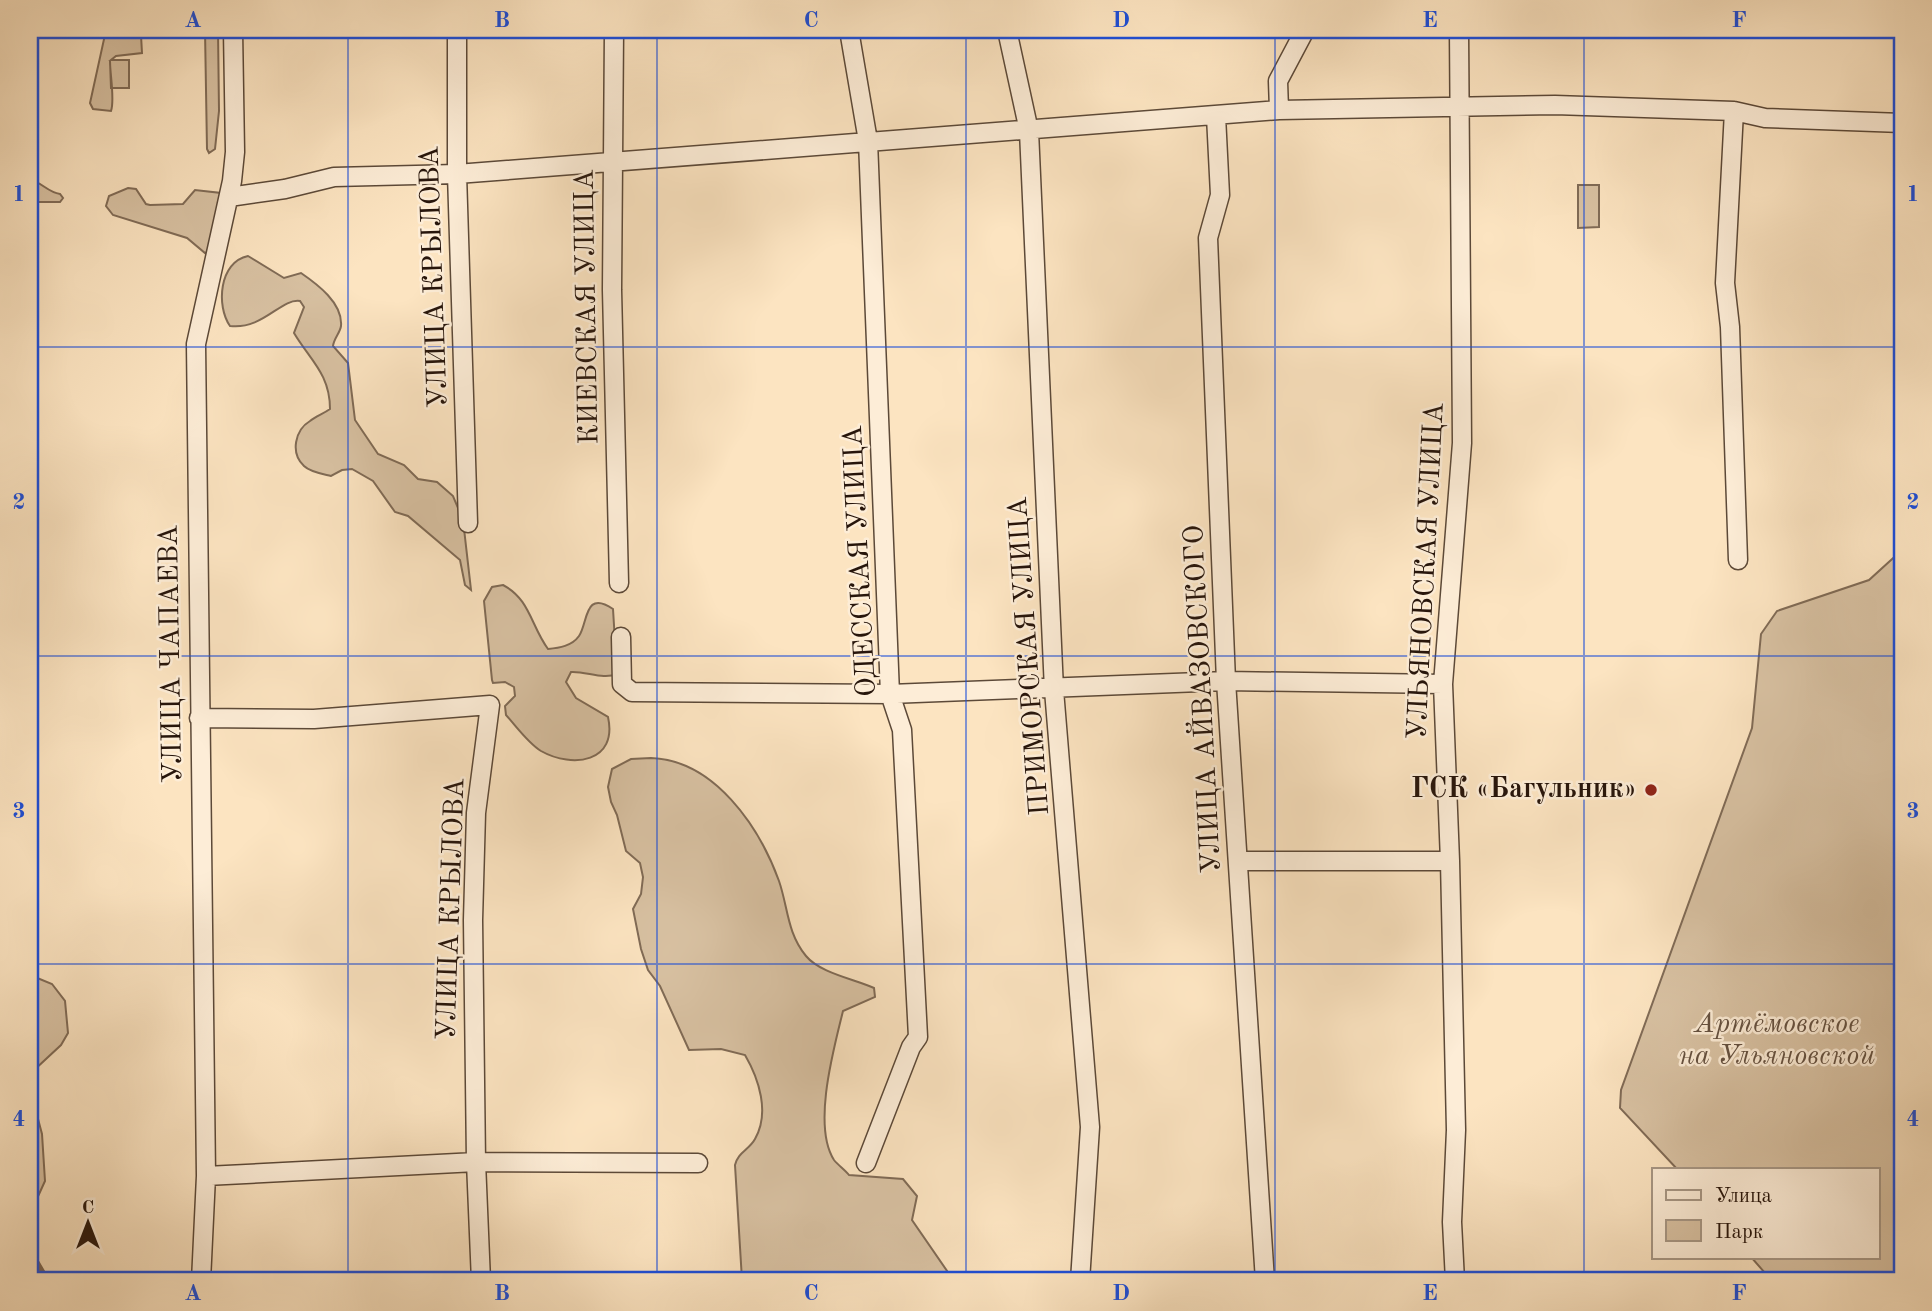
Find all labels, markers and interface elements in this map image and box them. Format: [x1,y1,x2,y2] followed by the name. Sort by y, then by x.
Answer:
[184,9,202,32] text: A
[494,9,510,32] text: B
[803,9,819,32] text: C
[1112,9,1130,32] text: D
[1422,9,1438,32] text: E
[1731,9,1747,32] text: F
[416,145,454,409] street label: УЛИЦА КРЫЛОВА
[572,169,604,445] street label: КИЕВСКАЯ УЛИЦА
[12,183,26,206] text: 1
[1906,183,1920,206] text: 1
[1404,402,1450,740] street label: УЛЬЯНОВСКАЯ УЛИЦА
[840,424,882,698] street label: ОДЕССКАЯ УЛИЦА
[12,491,26,514] text: 2
[1906,491,1920,514] text: 2
[1005,496,1055,816] street label: ПРИМОРСКАЯ УЛИЦА
[1175,524,1227,874] street label: УЛИЦА АЙВАЗОВСКОГО
[156,525,188,783] street label: УЛИЦА ЧАПАЕВА
[1411,775,1637,804] place label: ГСК «Багульник»
[433,777,471,1041] street label: УЛИЦА КРЫЛОВА
[1643,782,1659,798] marker: ГСК «Багульник»
[12,800,26,823] text: 3
[1906,800,1920,823] text: 3
[1679,1011,1875,1071] park label: Артёмовское на Ульяновской
[12,1108,26,1131] text: 4
[1906,1108,1920,1131] text: 4
[1652,1168,1880,1258] legend
[1715,1186,1772,1207] text: Улица
[52,1188,122,1258] north arrow
[82,1199,94,1218] text: С
[1715,1222,1764,1243] text: Парк
[184,1282,202,1305] text: A
[494,1282,510,1305] text: B
[803,1282,819,1305] text: C
[1112,1282,1130,1305] text: D
[1422,1282,1438,1305] text: E
[1731,1282,1747,1305] text: F

